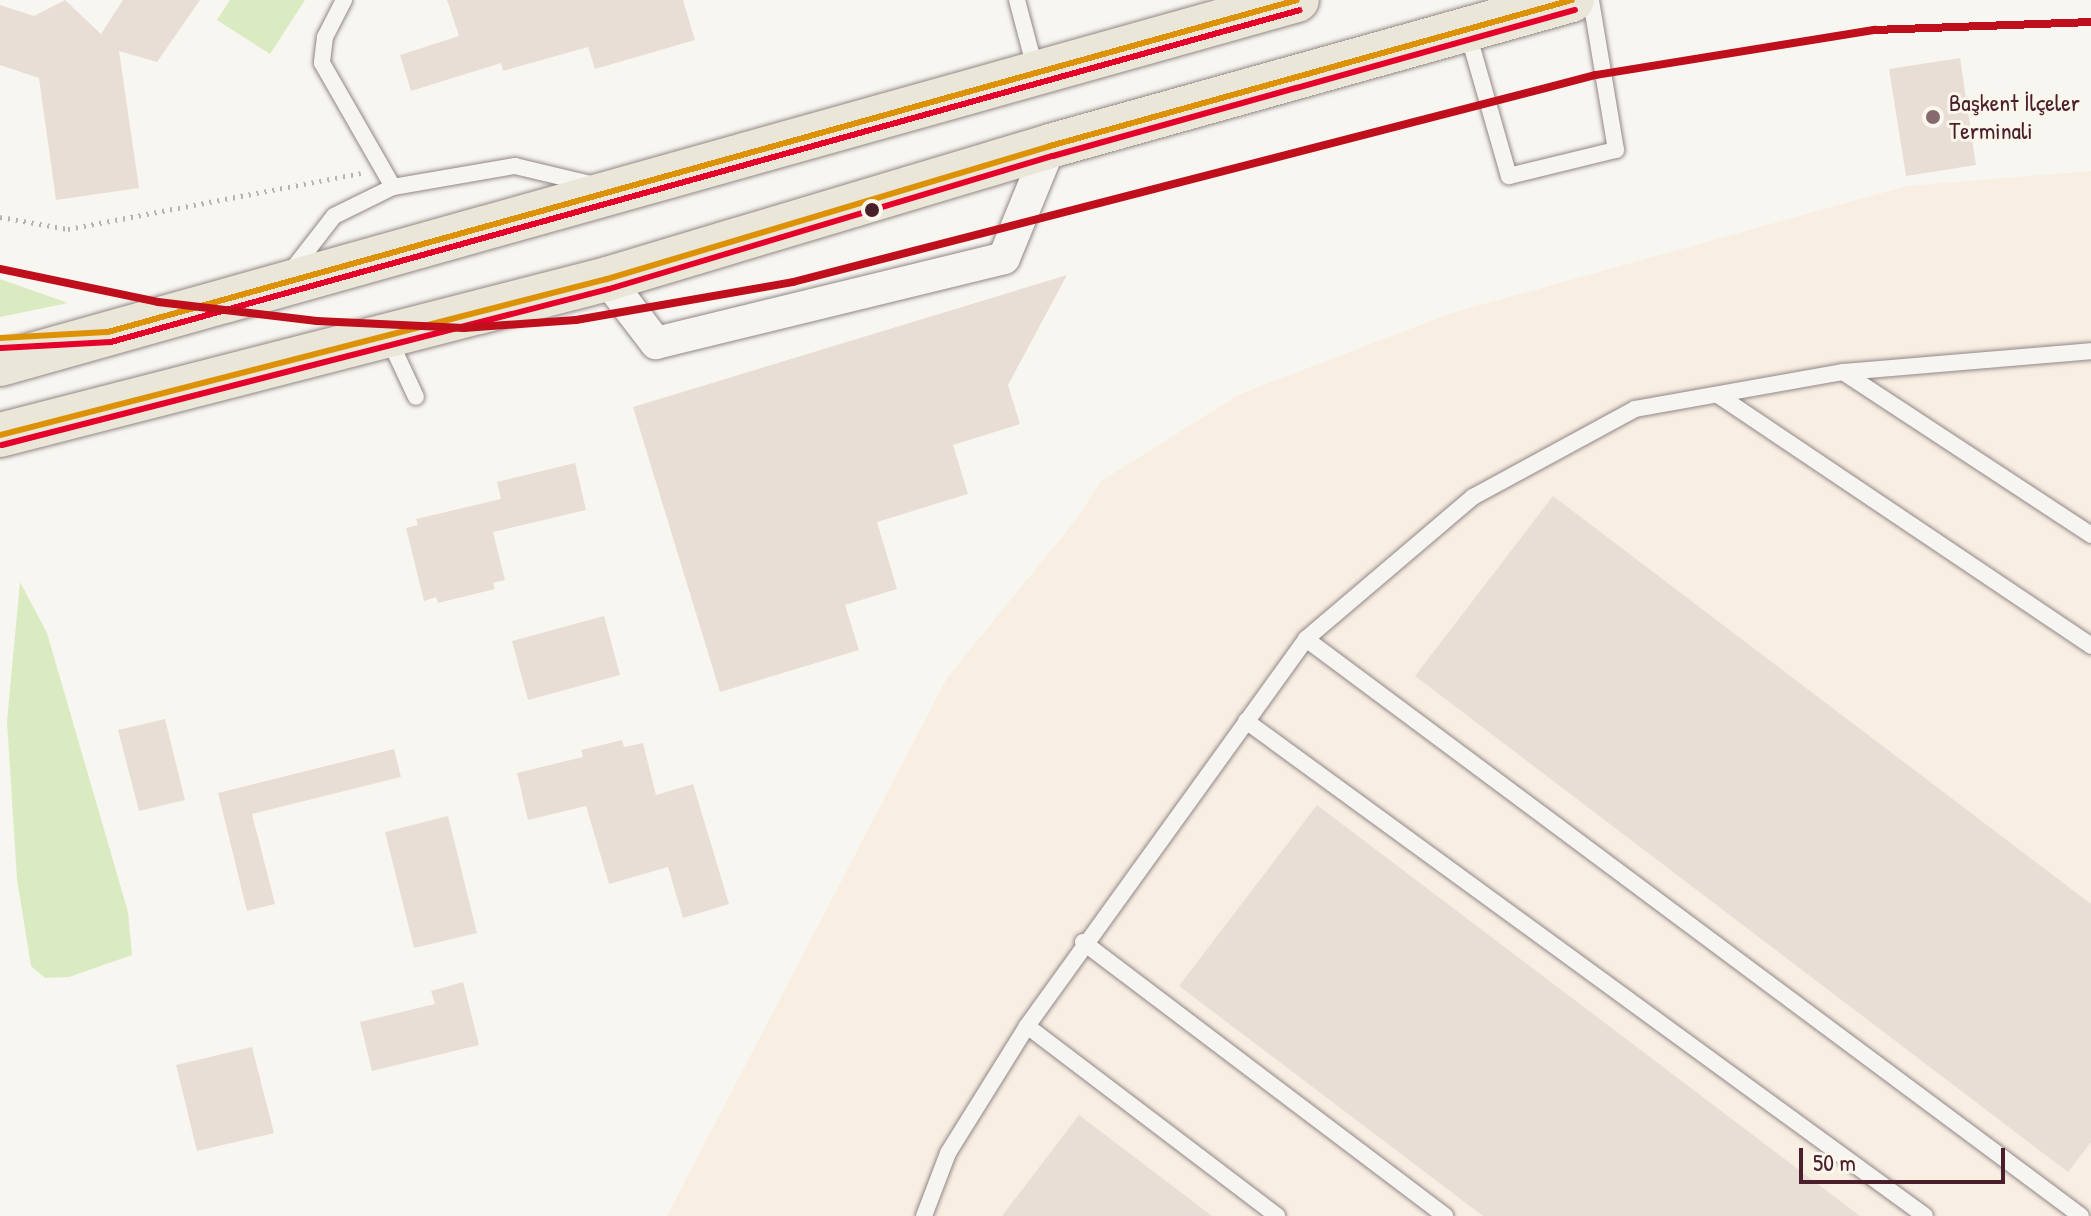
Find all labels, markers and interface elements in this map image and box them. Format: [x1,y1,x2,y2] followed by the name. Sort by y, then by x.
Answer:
[1949,89,2080,145] place label: Başkent İlçeler Terminali
[1924,108,1942,126] marker: Başkent İlçeler Terminali
[864,202,880,218] unlabelled marker
[1803,1132,2009,1182] scale bar
[1813,1146,1856,1178] text: 50 m

